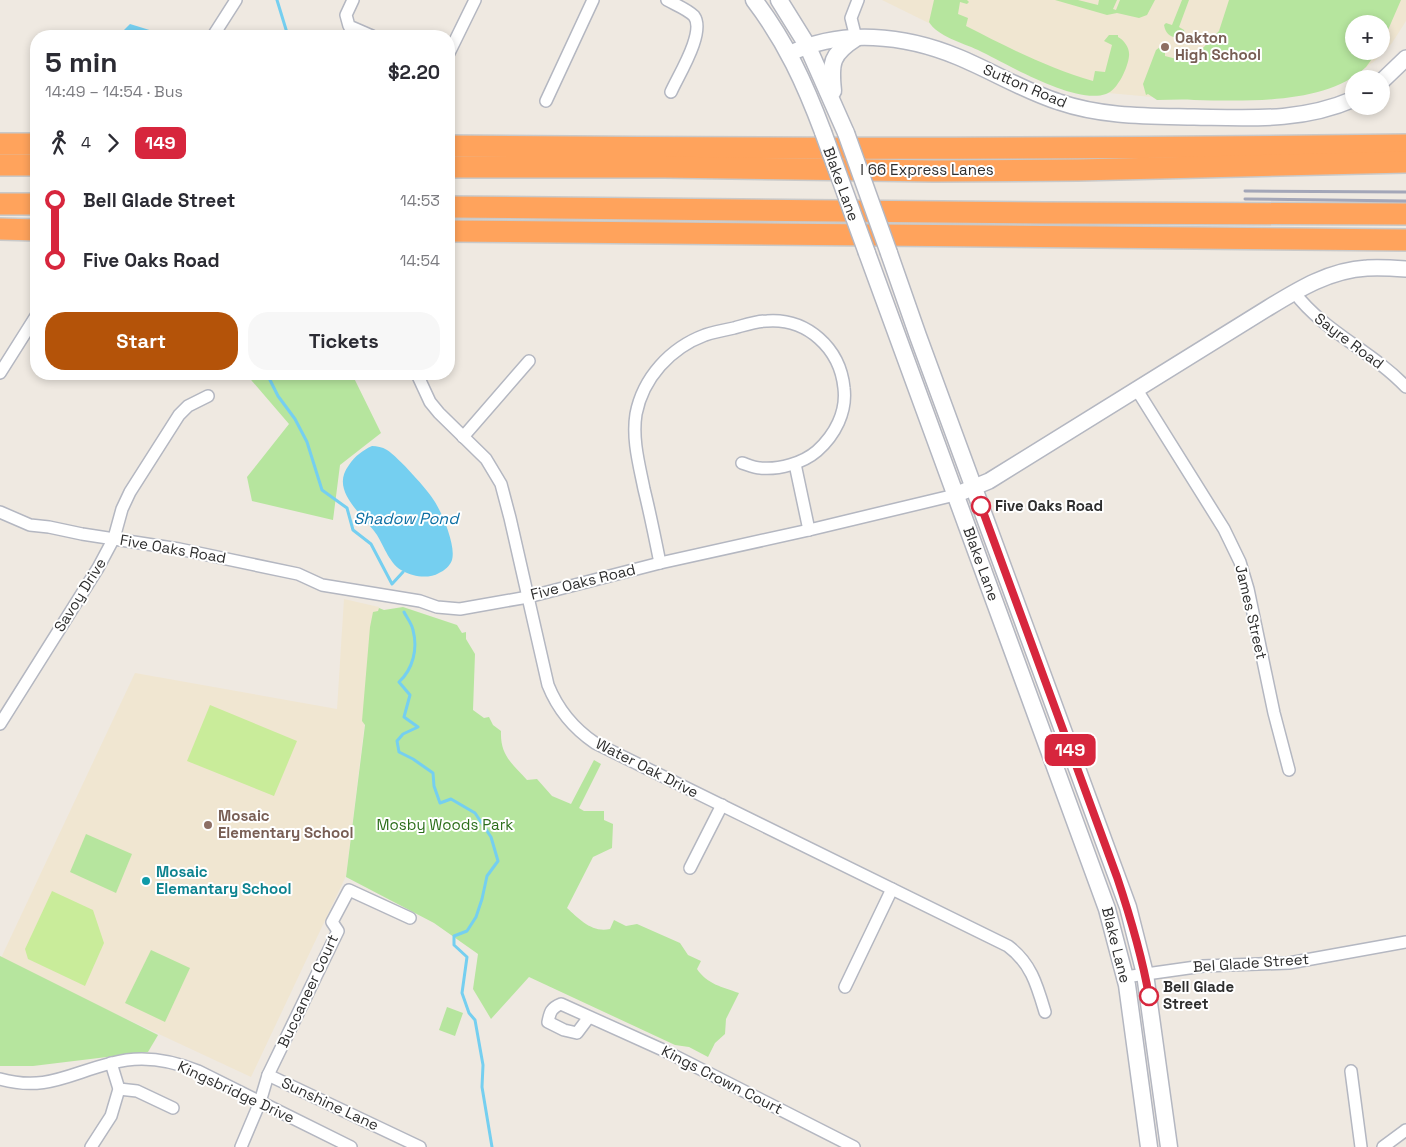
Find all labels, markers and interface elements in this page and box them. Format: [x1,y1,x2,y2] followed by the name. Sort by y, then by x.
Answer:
[1345,15,1390,115] map controls
[1345,15,1390,60] button: +
[1175,28,1261,64] place label: Oakton High School
[1159,41,1171,53] marker: Oakton High School
[45,44,118,80] text: 5 min
[980,59,1070,112] street label: Sutton Road
[388,60,440,85] text: $2.20
[1345,70,1390,115] button: −
[45,81,183,102] text: 14:49 – 14:54 · Bus
[45,129,73,157] icon: walk
[99,129,127,157] icon: forward
[145,131,176,154] text: 149
[81,132,91,153] text: 4
[819,144,864,224] street label: Blake Lane
[860,160,994,179] street label: I 66 Express Lanes
[83,188,236,213] text: Bell Glade Street
[400,190,440,211] text: 14:53
[83,248,220,273] text: Five Oaks Road
[400,250,440,271] text: 14:54
[1311,308,1388,373] street label: Sayre Road
[45,312,238,370] button: Start
[248,312,440,370] button: Tickets
[971,496,991,516] marker: Five Oaks Road
[995,496,1103,515] place label: Five Oaks Road
[354,508,460,529] water label: Shadow Pond
[959,524,1004,604] street label: Blake Lane
[119,530,228,567] street label: Five Oaks Road
[49,554,110,635] street label: Savoy Drive
[528,559,637,604] street label: Five Oaks Road
[1231,563,1272,661] street label: James Street
[593,734,702,802] street label: Water Oak Drive
[1041,734,1099,766] line badge: 149
[1055,738,1085,761] text: 149
[218,806,353,842] place label: Mosaic Elementary School
[377,815,513,834] park label: Mosby Woods Park
[202,819,214,831] marker: Mosaic Elementary School
[156,862,291,898] place label: Mosaic Elemantary School
[140,875,152,887] marker: Mosaic Elemantary School
[1098,905,1135,985] street label: Blake Lane
[273,931,342,1050] street label: Buccaneer Court
[1192,949,1310,976] street label: Bel Glade Street
[1163,977,1234,1013] place label: Bell Glade Street
[1139,986,1159,1006] marker: Bell Glade Street
[659,1041,786,1118] street label: Kings Crown Court
[175,1056,298,1127] street label: Kingsbridge Drive
[279,1073,382,1134] street label: Sunshine Lane

